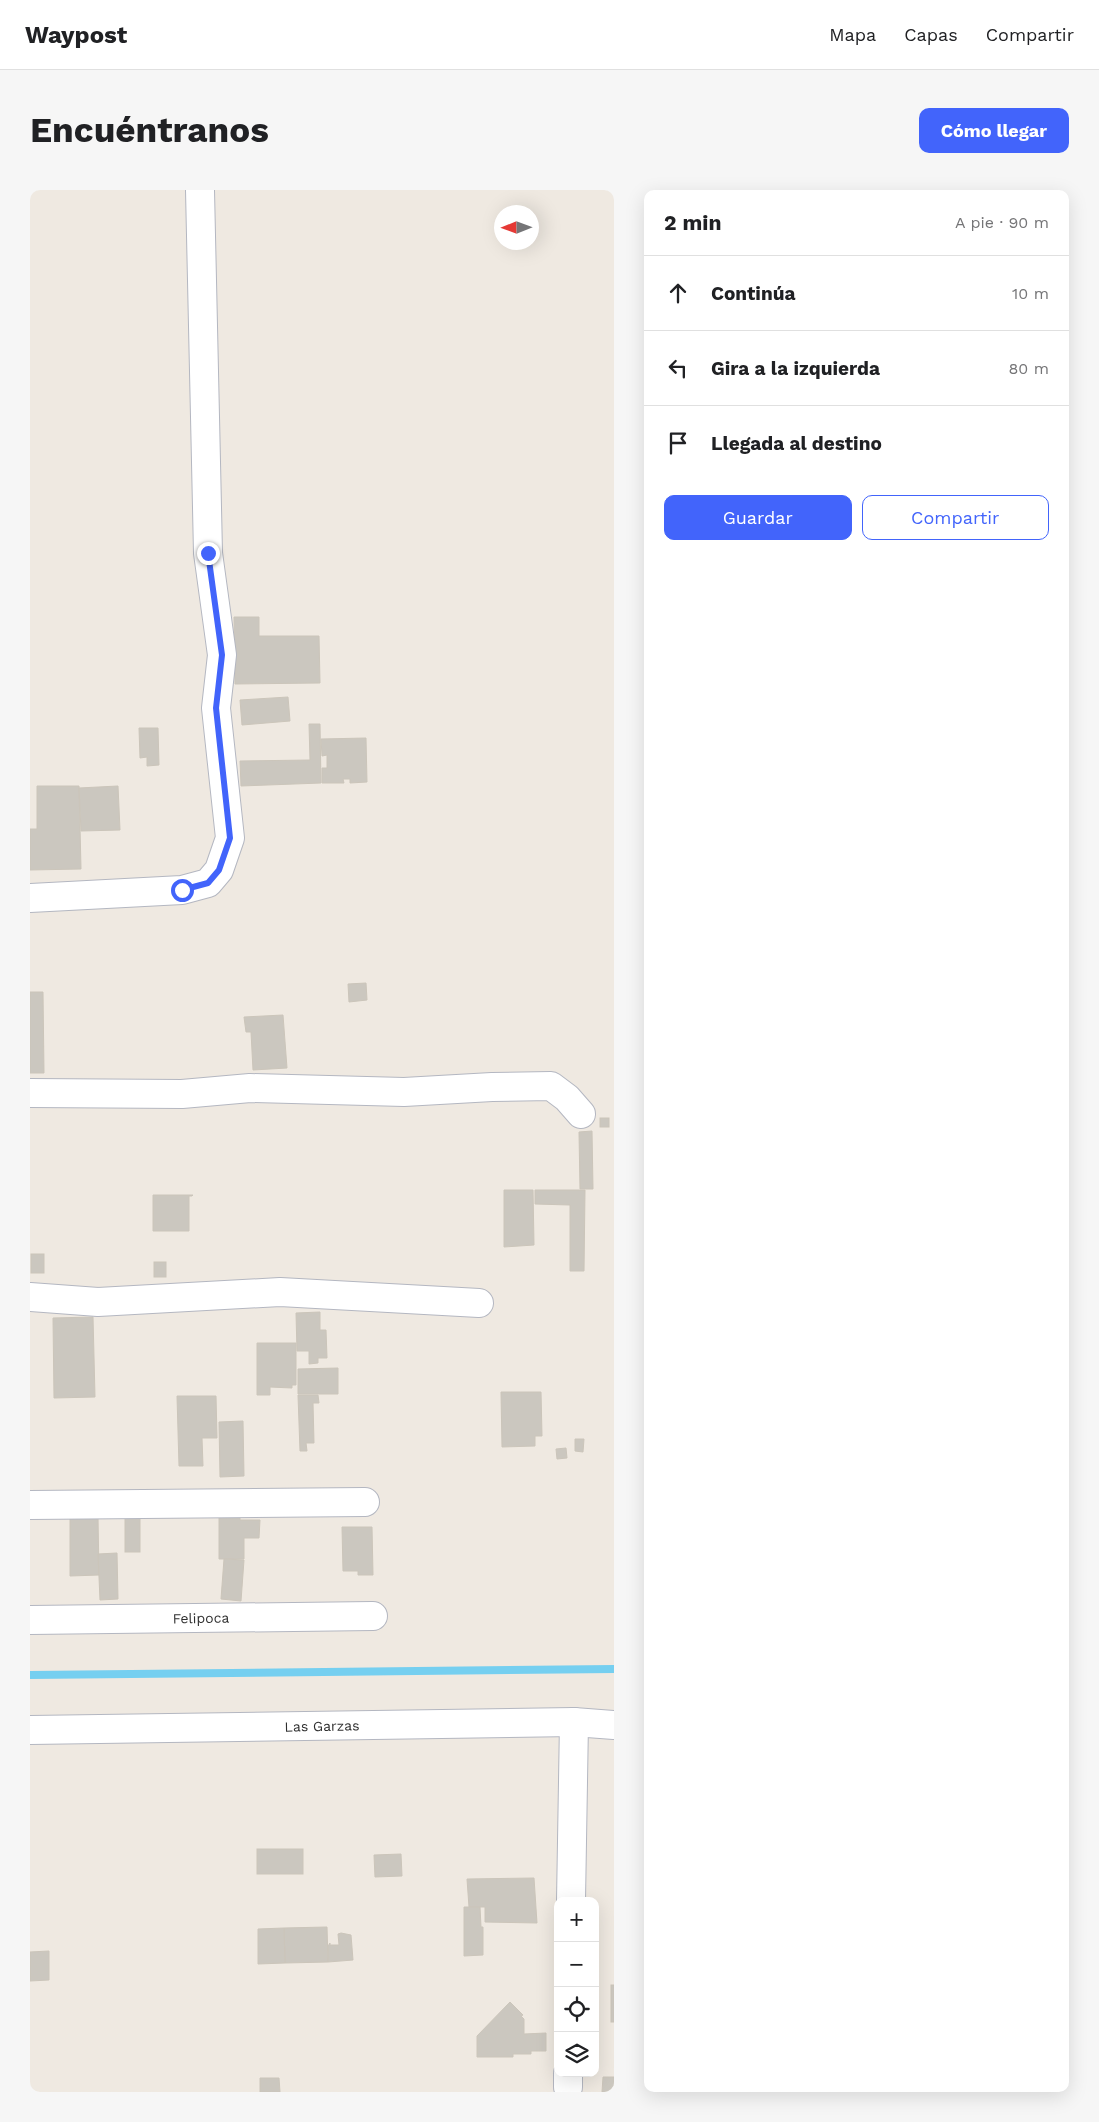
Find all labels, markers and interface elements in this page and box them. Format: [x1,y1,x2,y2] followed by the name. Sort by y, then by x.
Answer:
[25,21,127,49] text: Waypost
[829,24,876,45] text: Mapa
[904,24,958,45] text: Capas
[986,24,1074,45] text: Compartir
[919,108,1069,153] button: Cómo llegar
[30,109,269,151] text: Encuéntranos
[494,205,539,250] north arrow
[664,210,721,235] text: 2 min
[955,213,1049,232] text: A pie · 90 m
[664,279,692,307] icon: ahead
[711,282,795,305] text: Continúa
[1012,284,1049,303] text: 10 m
[664,354,692,382] icon: left
[711,357,880,380] text: Gira a la izquierda
[1008,359,1049,378] text: 80 m
[664,429,692,457] icon: arrive
[711,432,882,455] text: Llegada al destino
[664,495,852,540] button: Guardar
[862,495,1049,540] button: Compartir
[197,542,220,565] route end
[171,879,194,902] route start
[172,1610,230,1626] street label: Felipoca
[284,1717,360,1735] street label: Las Garzas
[554,1897,599,2077] map controls
[554,1897,599,1942] button: +
[554,1942,599,1987] button: −
[554,1987,599,2032] button: locate
[554,2032,599,2077] button: layers

